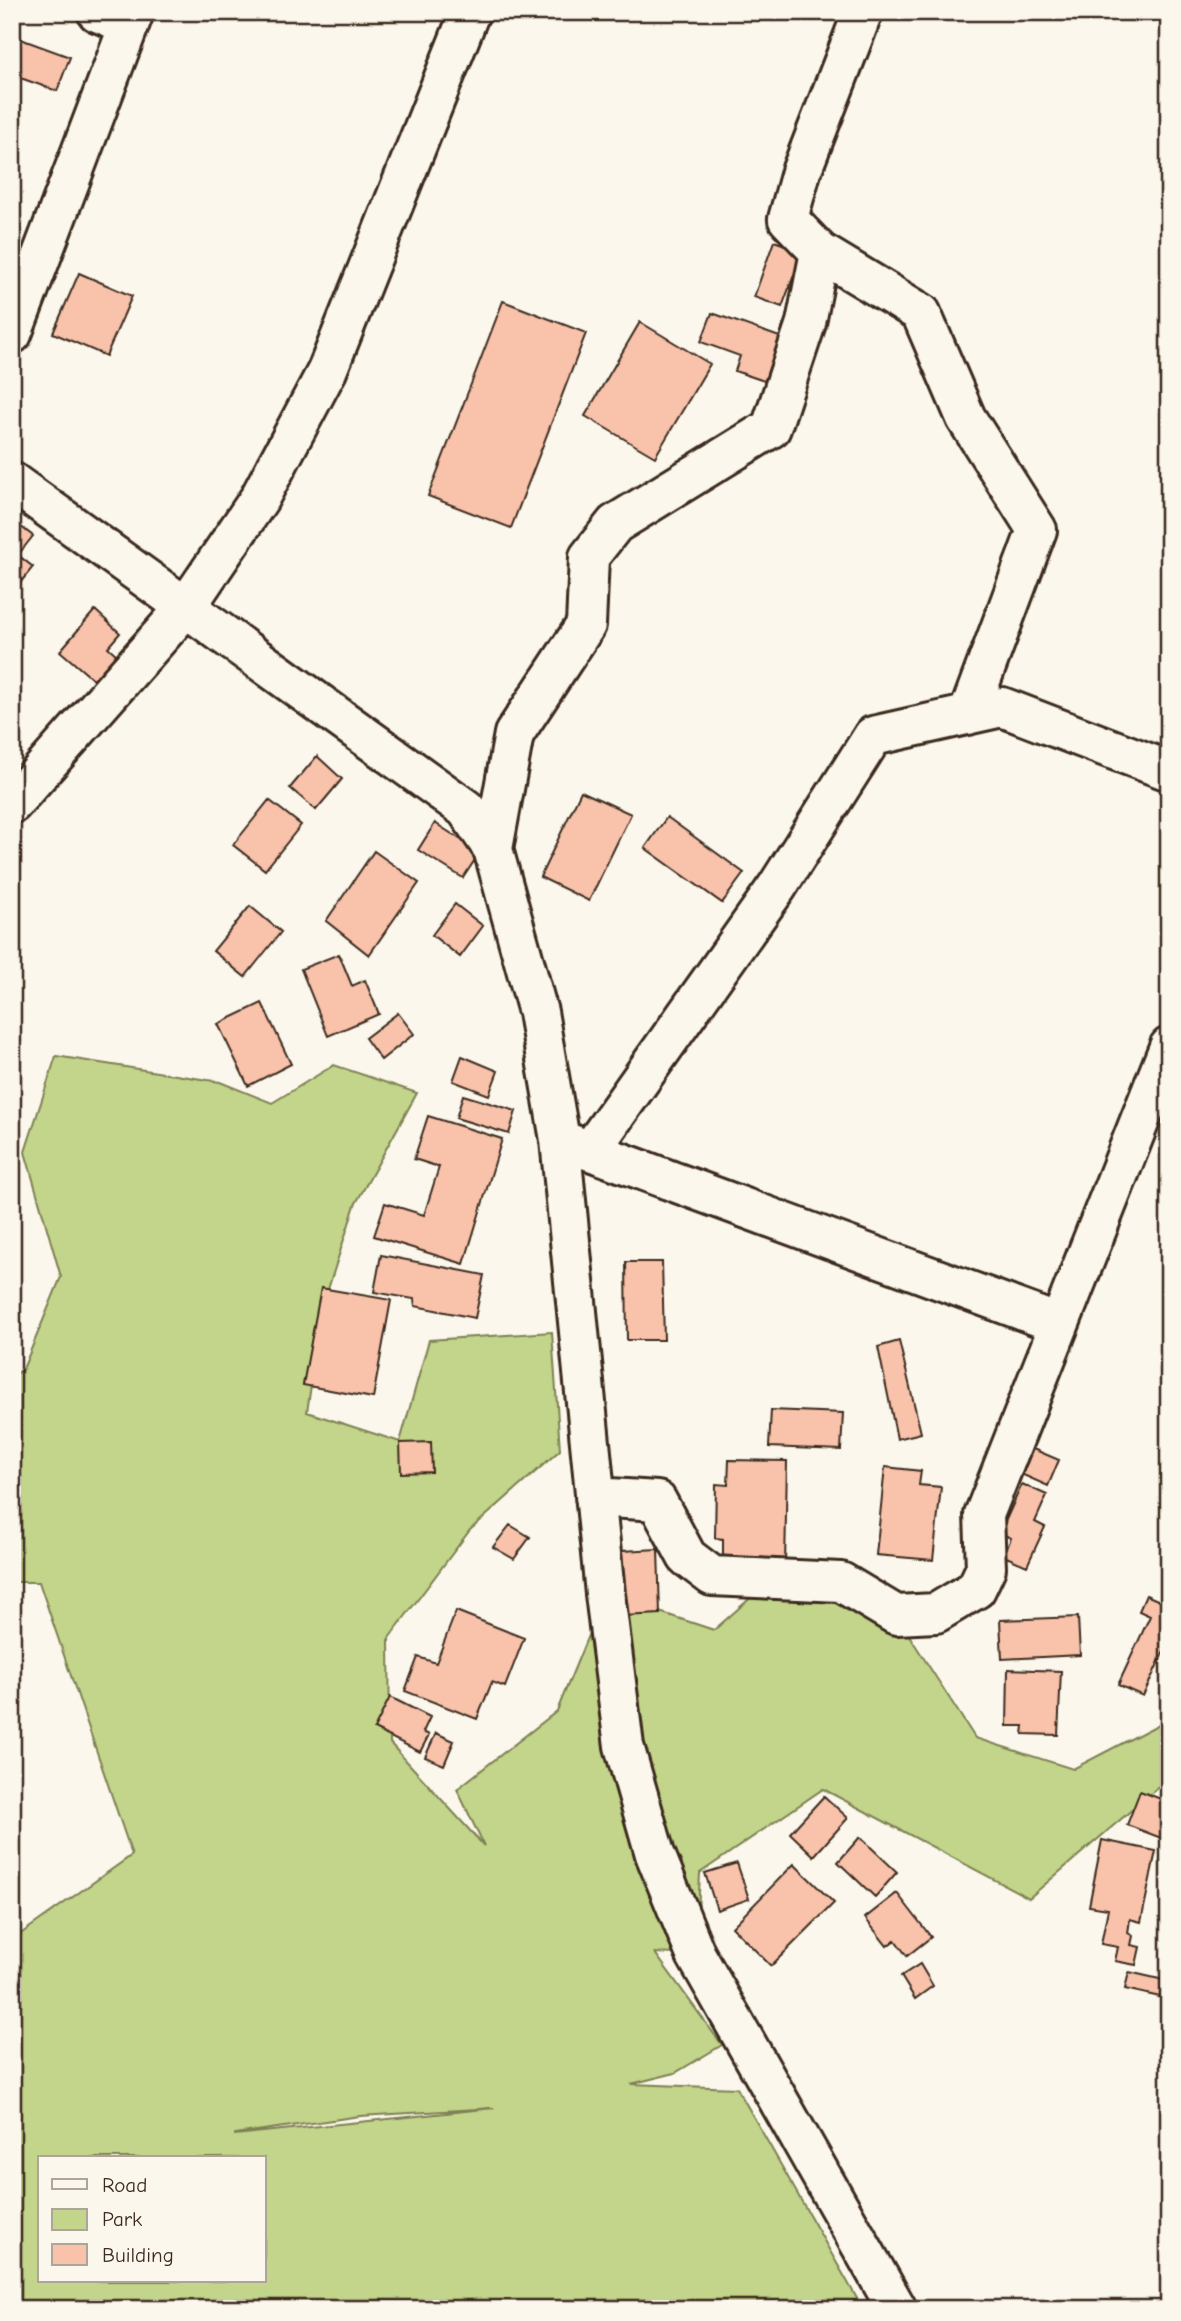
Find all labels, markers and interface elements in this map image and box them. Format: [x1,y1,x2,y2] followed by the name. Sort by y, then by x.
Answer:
[38,2156,266,2282] legend
[102,2173,147,2197] text: Road
[102,2207,142,2231] text: Park
[102,2243,174,2267] text: Building

